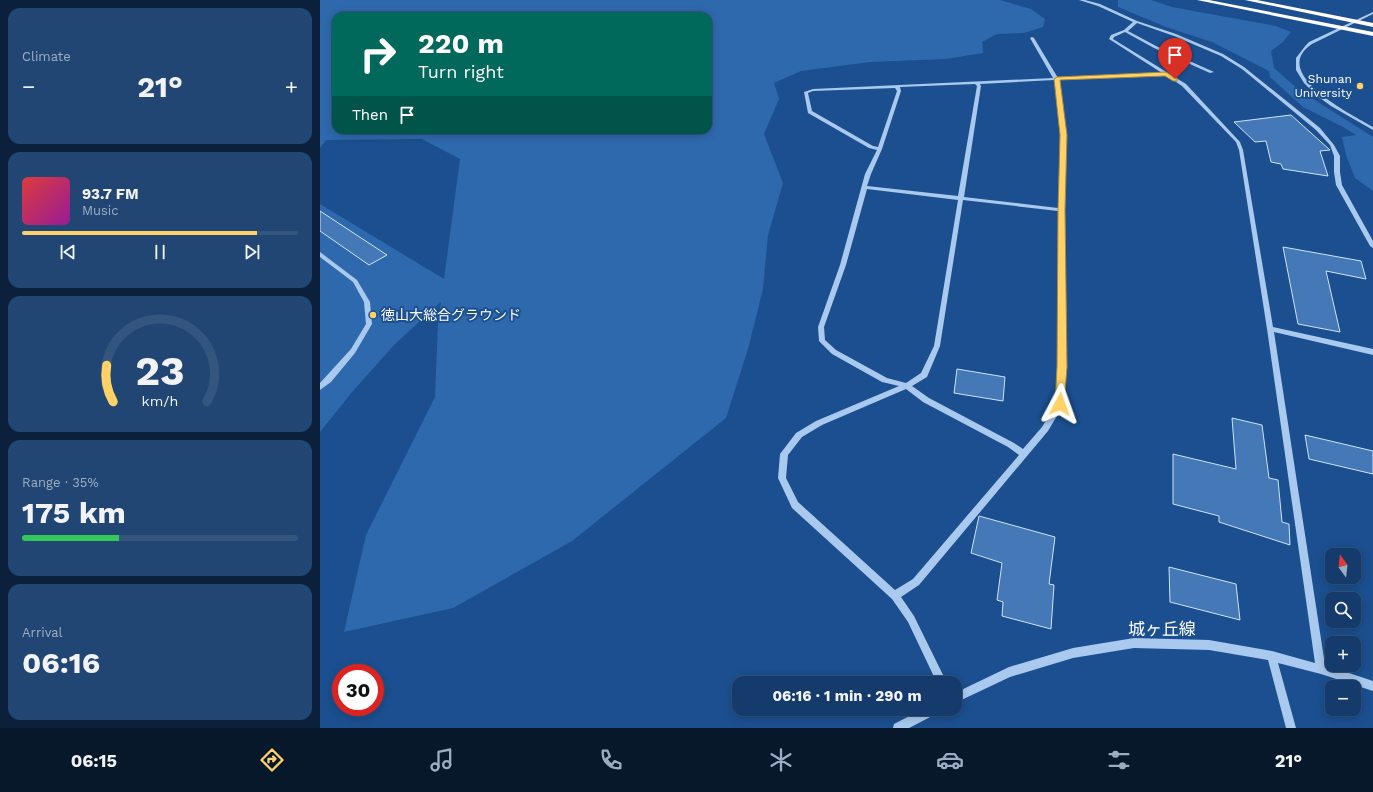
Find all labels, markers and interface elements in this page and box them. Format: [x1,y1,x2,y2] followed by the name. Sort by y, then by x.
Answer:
[418,27,504,60] text: 220 m
[352,28,404,80] icon: right
[1158,38,1192,79] pin
[1164,44,1186,66] icon: arrive
[22,49,71,64] text: Climate
[418,61,504,82] text: Turn right
[137,69,183,104] text: 21°
[1294,72,1353,100] place label: Shunan University
[22,74,35,99] text: −
[285,74,298,99] text: +
[1355,81,1365,91] marker: Shunan University
[396,104,418,126] icon: arrive
[352,106,388,124] text: Then
[82,185,139,203] text: 93.7 FM
[82,203,119,218] text: Music
[57,241,79,263] icon: previous
[149,241,171,263] icon: pause
[241,241,263,263] icon: next
[381,307,521,323] place label: 徳山大総合グラウンド
[368,310,378,320] marker: 徳山大総合グラウンド
[135,346,185,395] text: 23
[1039,383,1081,425] position arrow
[142,393,178,409] text: km/h
[22,475,99,490] text: Range · 35%
[22,495,126,530] text: 175 km
[1325,548,1361,584] north arrow
[1325,548,1361,716] map controls
[1325,592,1361,628] button: search
[1128,619,1196,639] street label: 城ヶ丘線
[22,625,63,640] text: Arrival
[1325,636,1361,672] button: +
[22,645,100,680] text: 06:16
[332,664,384,716] speed limit sign: 30
[1325,680,1361,716] button: −
[772,687,922,705] text: 06:16 · 1 min · 290 m
[258,746,286,774] icon: directions
[428,746,456,774] icon: music
[597,746,625,774] icon: phone
[767,746,795,774] icon: climate
[936,746,964,774] icon: car
[1105,746,1133,774] icon: filters
[71,750,117,771] text: 06:15
[1275,750,1302,771] text: 21°

